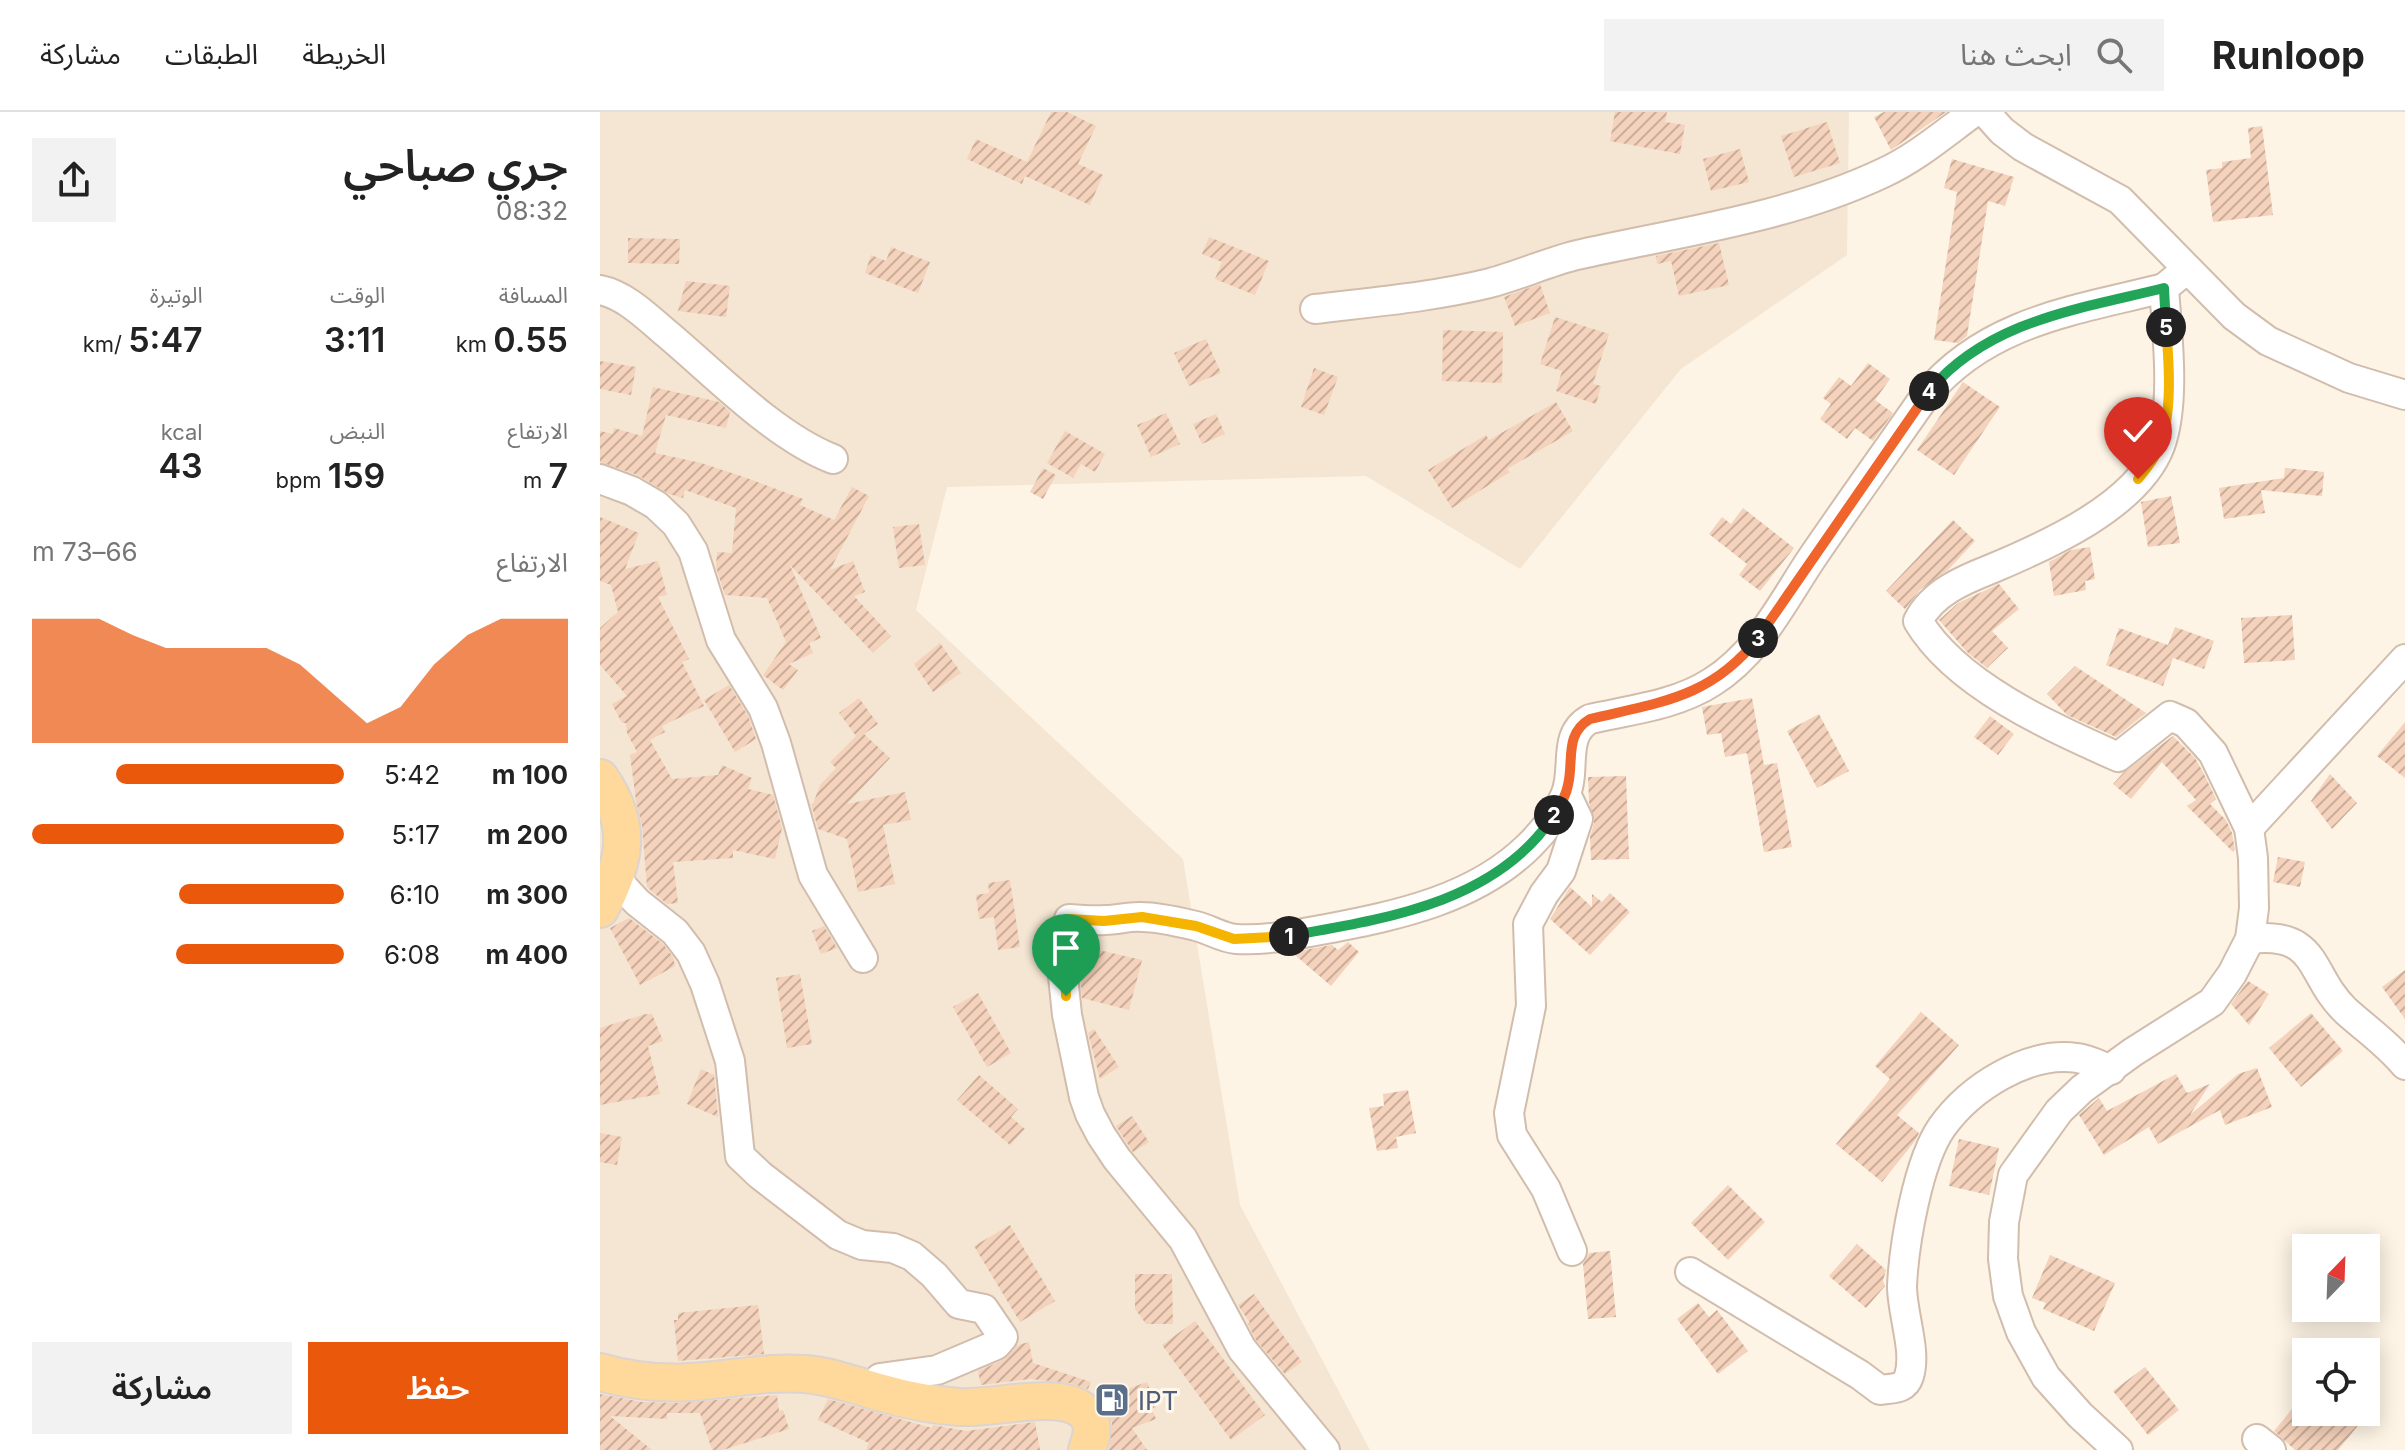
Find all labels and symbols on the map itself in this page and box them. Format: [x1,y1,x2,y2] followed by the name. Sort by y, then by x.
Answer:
[2146,307,2186,347] pin: 5
[1909,371,1949,411] pin: 4
[2104,397,2172,479] pin
[1738,618,1778,658] pin: 3
[1534,795,1574,835] pin: 2
[1032,914,1100,996] pin
[1269,916,1309,956] pin: 1
[2292,1234,2380,1322] north arrow
[1093,1381,1131,1419] fuel station icon: IPT
[1138,1385,1178,1416] place label: IPT

